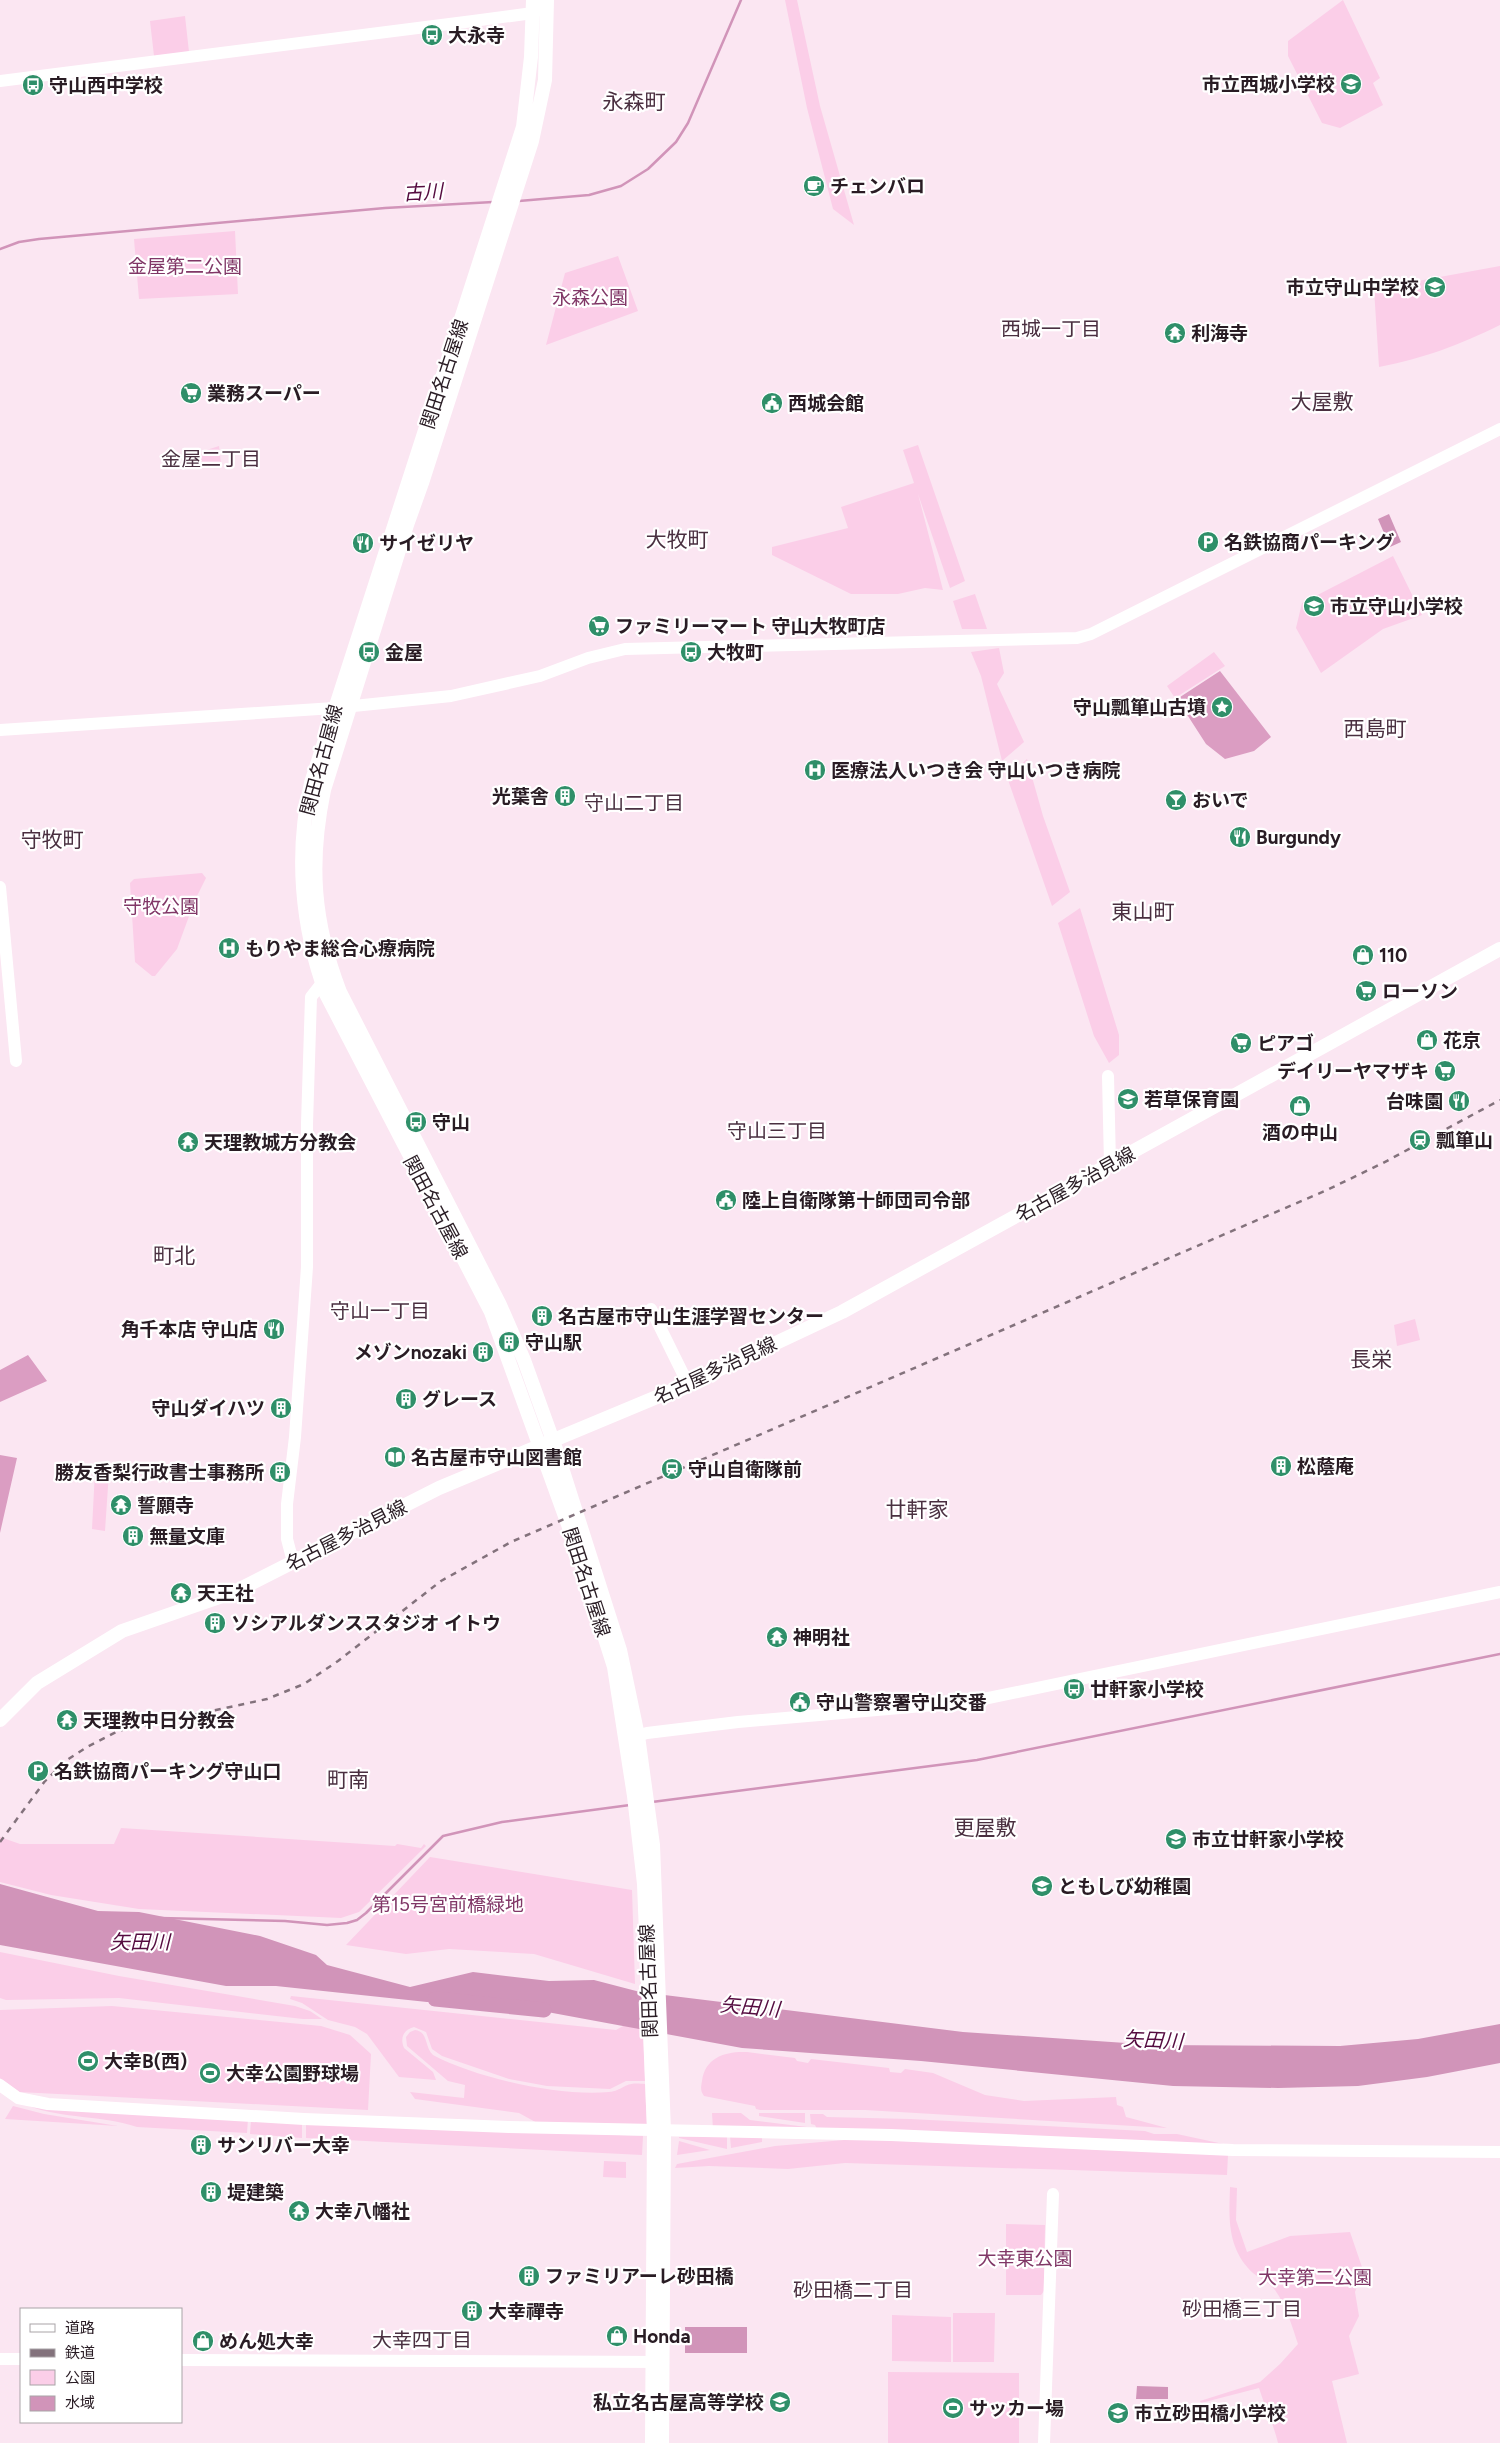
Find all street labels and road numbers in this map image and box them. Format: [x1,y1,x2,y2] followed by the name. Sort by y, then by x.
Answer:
[416,316,473,432] street label: 関田名古屋線
[296,702,347,818] street label: 関田名古屋線
[1011,1142,1139,1227] street label: 名古屋多治見線
[399,1152,472,1263] street label: 関田名古屋線
[650,1332,780,1409] street label: 名古屋多治見線
[282,1495,411,1576] street label: 名古屋多治見線
[558,1524,615,1640] street label: 関田名古屋線
[635,1924,662,2038] street label: 関田名古屋線

